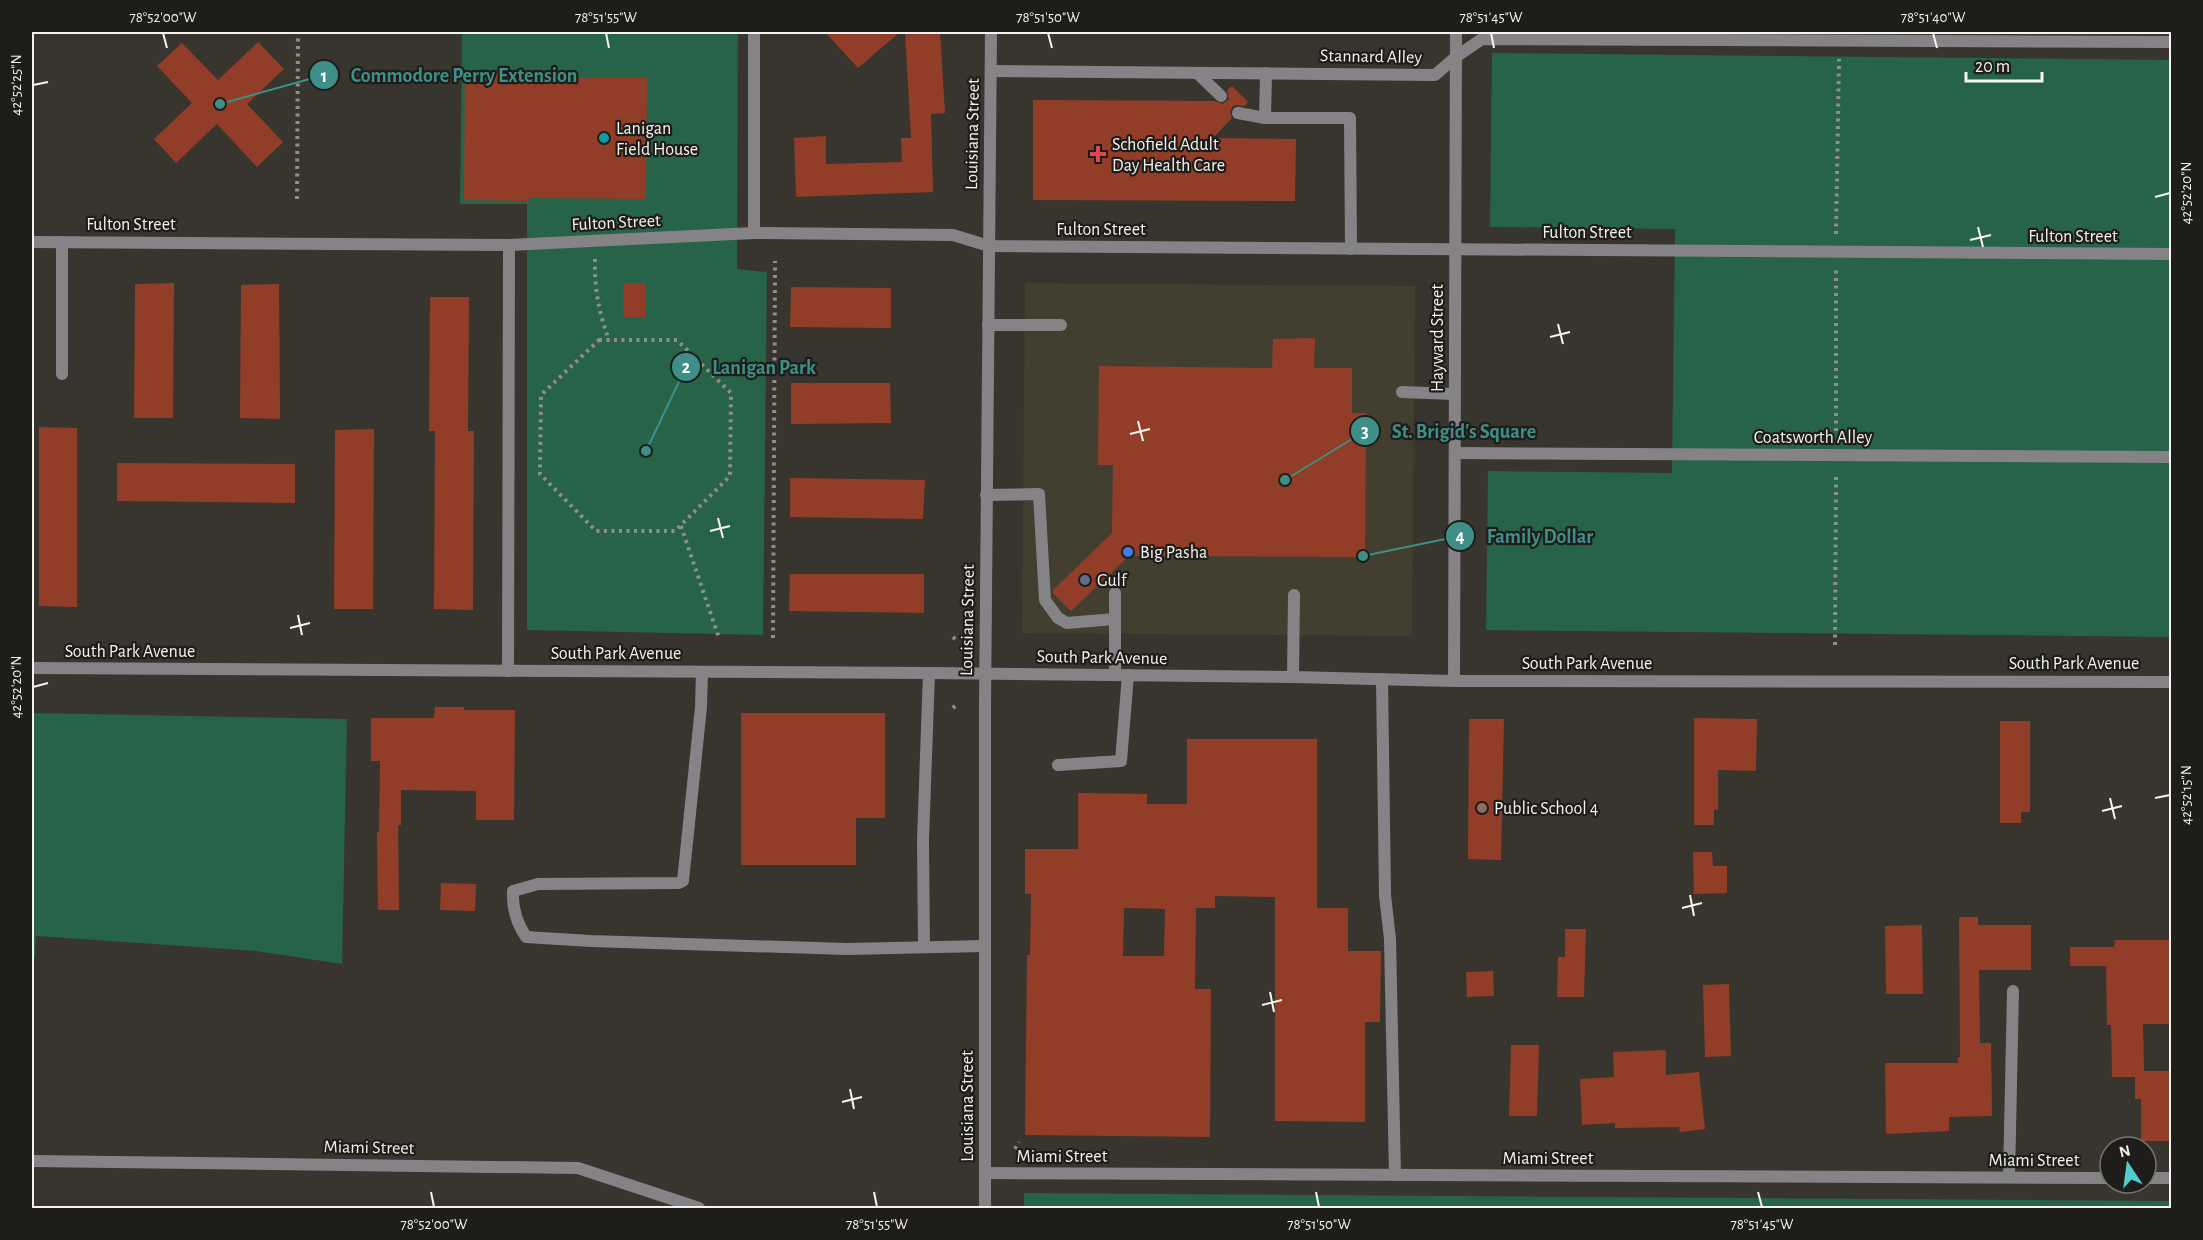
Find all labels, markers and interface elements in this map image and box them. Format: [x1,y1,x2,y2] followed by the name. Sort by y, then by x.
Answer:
[130,10,197,25] text: 78°52'00"W
[575,10,638,25] text: 78°51'55"W
[1016,10,1080,25] text: 78°51'50"W
[1460,10,1523,25] text: 78°51'45"W
[1901,10,1966,25] text: 78°51'40"W
[1966,45,2042,83] scale bar
[1320,47,1423,67] street label: Stannard Alley
[9,54,24,116] text: 42°52'25"N
[309,56,589,94] callout: Commodore Perry Extension
[1975,58,2010,76] text: 20 m
[351,66,577,86] text: Commodore Perry Extension
[321,68,327,86] text: 1
[963,78,983,190] street label: Louisiana Street
[616,120,698,159] place label: Lanigan Field House
[597,131,611,145] marker: Lanigan Field House
[1112,136,1225,175] place label: Schofield Adult Day Health Care
[1089,145,1107,163] marker: Schofield Adult Day Health Care
[2179,161,2194,225] text: 42°52'20"N
[571,212,661,234] street label: Fulton Street
[86,216,176,234] street label: Fulton Street
[1056,221,1146,239] street label: Fulton Street
[1542,224,1632,242] street label: Fulton Street
[2028,228,2118,246] street label: Fulton Street
[1429,284,1447,392] street label: Hayward Street
[671,348,828,386] callout: Lanigan Park
[712,358,816,378] text: Lanigan Park
[682,359,691,377] text: 2
[1350,412,1549,450] callout: St. Brigid's Square
[1392,422,1536,442] text: St. Brigid's Square
[1361,423,1369,441] text: 3
[1754,429,1872,447] street label: Coatsworth Alley
[1445,517,1605,555] callout: Family Dollar
[1487,527,1593,547] text: Family Dollar
[1455,528,1465,546] text: 4
[1140,544,1207,562] place label: Big Pasha
[1121,545,1135,559] marker: Big Pasha
[958,564,978,676] street label: Louisiana Street
[1097,572,1128,590] place label: Gulf
[1078,573,1092,587] marker: Gulf
[65,643,195,661] street label: South Park Avenue
[551,645,681,663] street label: South Park Avenue
[1036,648,1167,668] street label: South Park Avenue
[9,655,24,719] text: 42°52'20"N
[1522,655,1652,673] street label: South Park Avenue
[2009,655,2139,673] street label: South Park Avenue
[2179,765,2194,825] text: 42°52'15"N
[1494,800,1599,818] place label: Public School 4
[1475,801,1489,815] marker: Public School 4
[959,1050,977,1162] street label: Louisiana Street
[2098,1135,2158,1195] north arrow
[323,1138,415,1158] street label: Miami Street
[2118,1142,2132,1160] text: N
[1017,1148,1108,1166] street label: Miami Street
[1503,1150,1594,1168] street label: Miami Street
[1989,1152,2080,1170] street label: Miami Street
[401,1217,468,1232] text: 78°52'00"W
[846,1217,909,1232] text: 78°51'55"W
[1287,1217,1351,1232] text: 78°51'50"W
[1731,1217,1794,1232] text: 78°51'45"W

